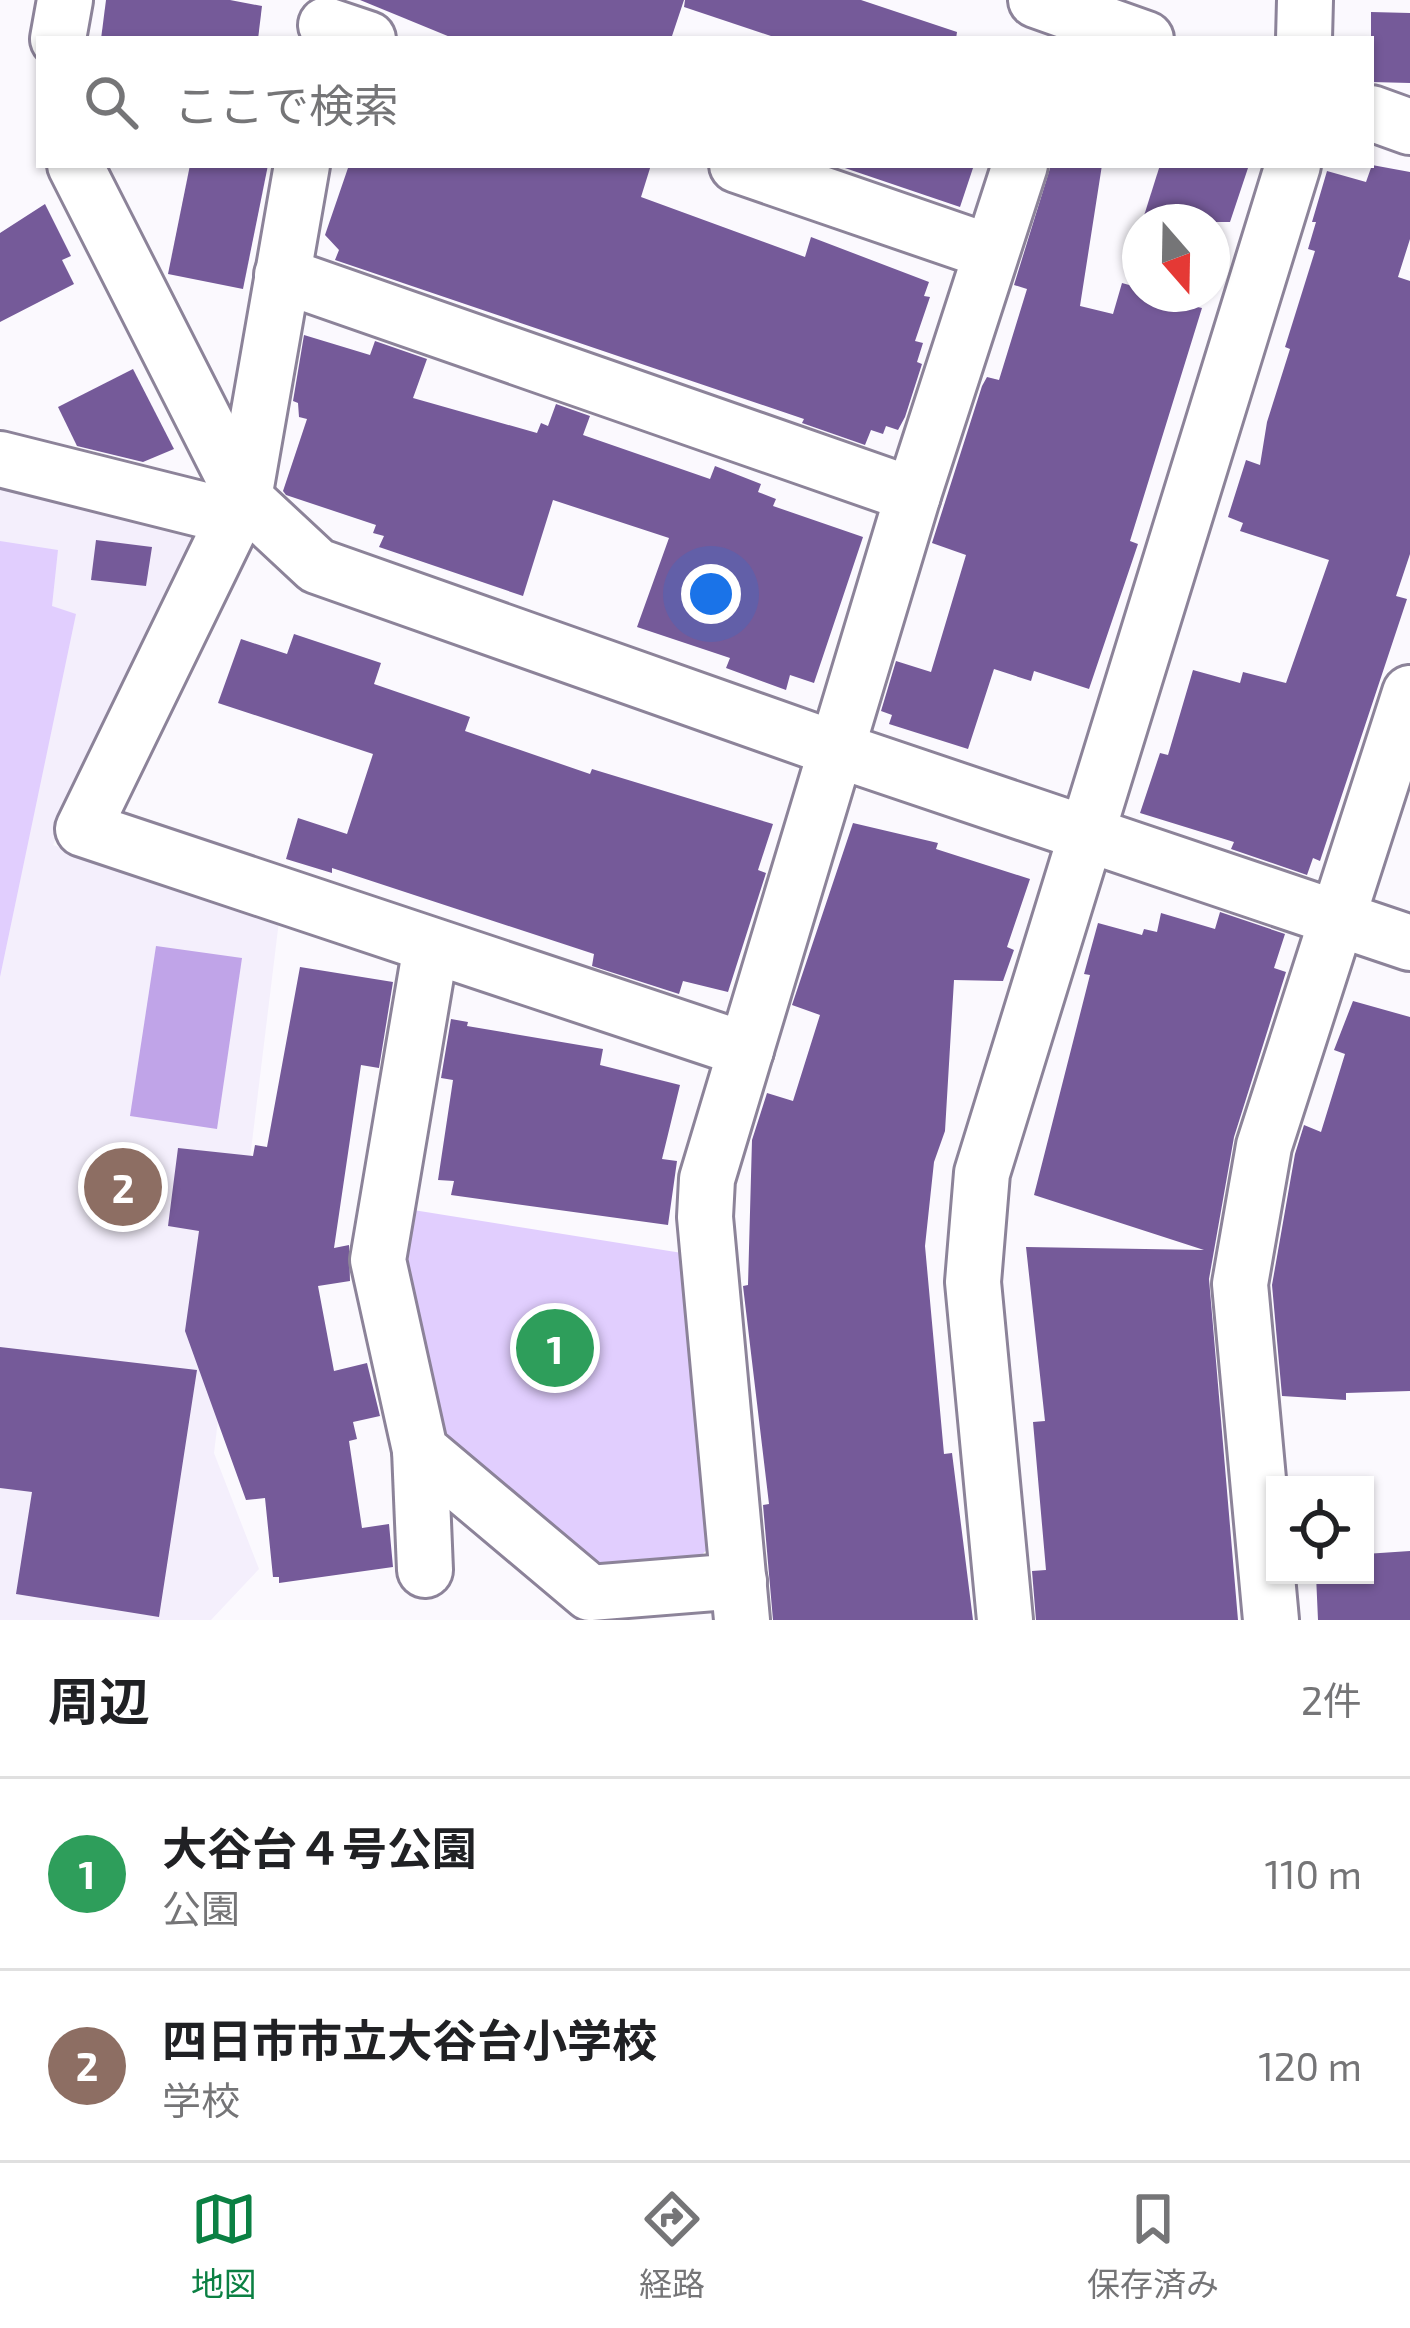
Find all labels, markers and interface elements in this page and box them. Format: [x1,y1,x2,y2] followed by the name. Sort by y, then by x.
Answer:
[36,36,1374,168] search box
[78,69,144,135] icon: search
[174,77,399,131] text: ここで検索
[1122,204,1230,312] north arrow
[681,564,741,624] your location
[84,1142,162,1232] pin: 2
[516,1303,594,1393] pin: 1
[1266,1476,1374,1584] map controls
[1266,1476,1374,1584] button: locate
[48,1669,150,1730] text: 周辺
[1301,1676,1362,1723] text: 2件
[162,1820,477,1874] text: 大谷台４号公園
[79,1850,95,1897] text: 1
[1265,1850,1362,1897] text: 110 m
[162,1884,240,1931] text: 公園
[162,2012,657,2066] text: 四日市市立大谷台小学校
[76,2042,98,2089] text: 2
[1258,2042,1362,2089] text: 120 m
[162,2076,240,2123] text: 学校
[191,2186,257,2306] tab: 地図
[639,2186,705,2306] tab: 経路
[1087,2186,1219,2306] tab: 保存済み

